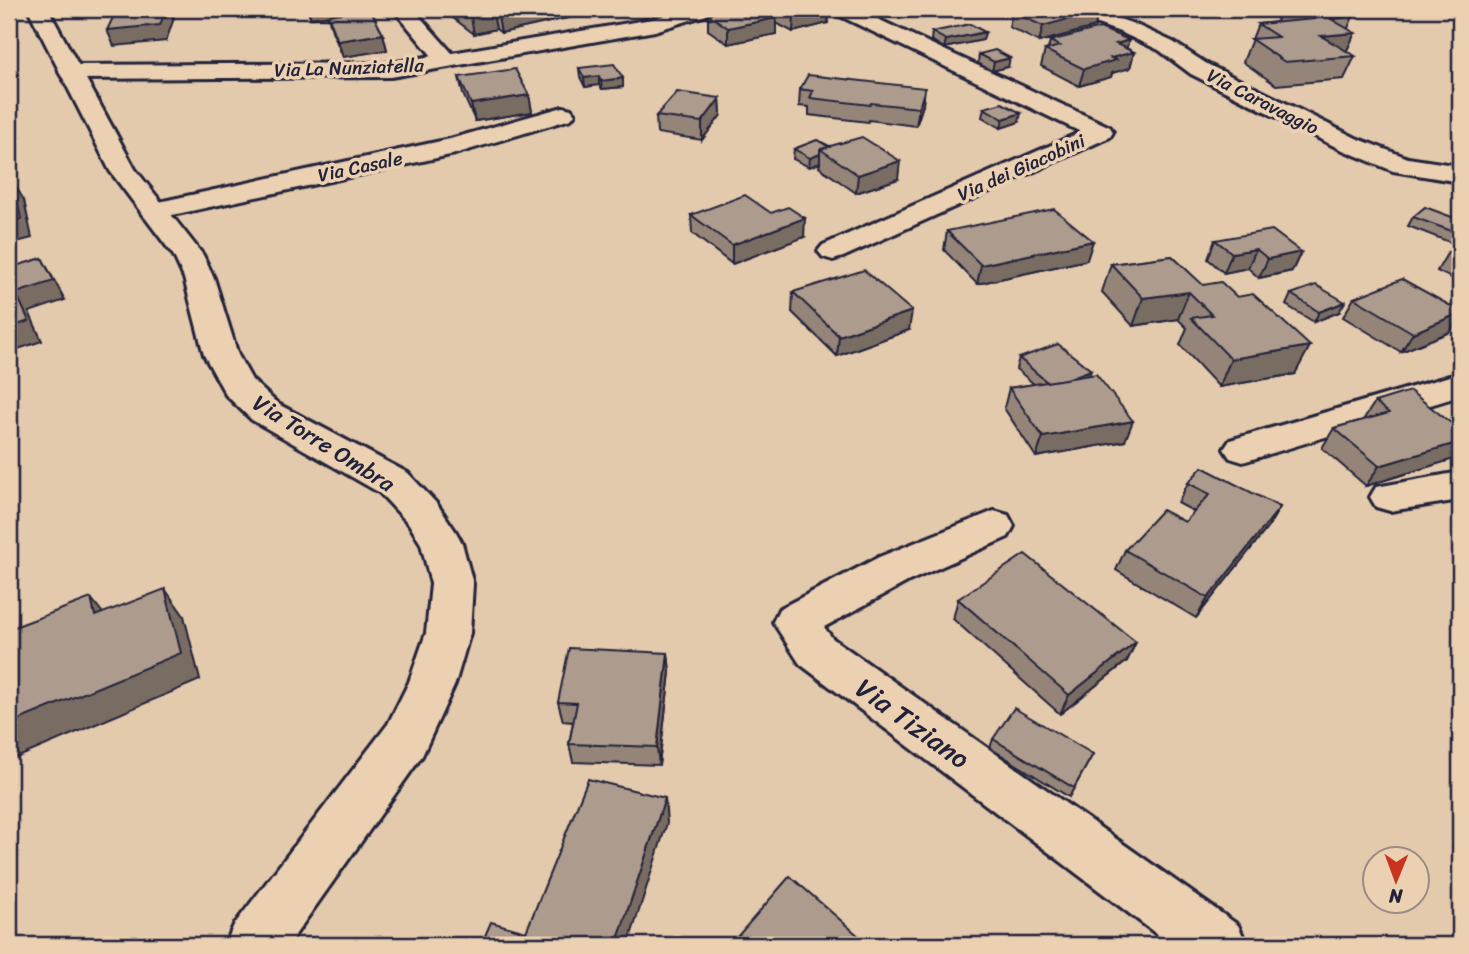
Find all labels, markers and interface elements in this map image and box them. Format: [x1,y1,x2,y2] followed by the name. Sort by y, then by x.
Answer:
[274,48,425,87] street label: Via La Nunziatella
[1201,59,1325,144] street label: Via Caravaggio
[952,124,1091,210] street label: Via dei Giacobini
[315,141,406,192] street label: Via Casale
[244,383,404,504] street label: Via Torre Ombra
[845,665,981,782] street label: Via Tiziano
[1360,846,1430,916] north arrow
[1388,880,1404,913] text: N

